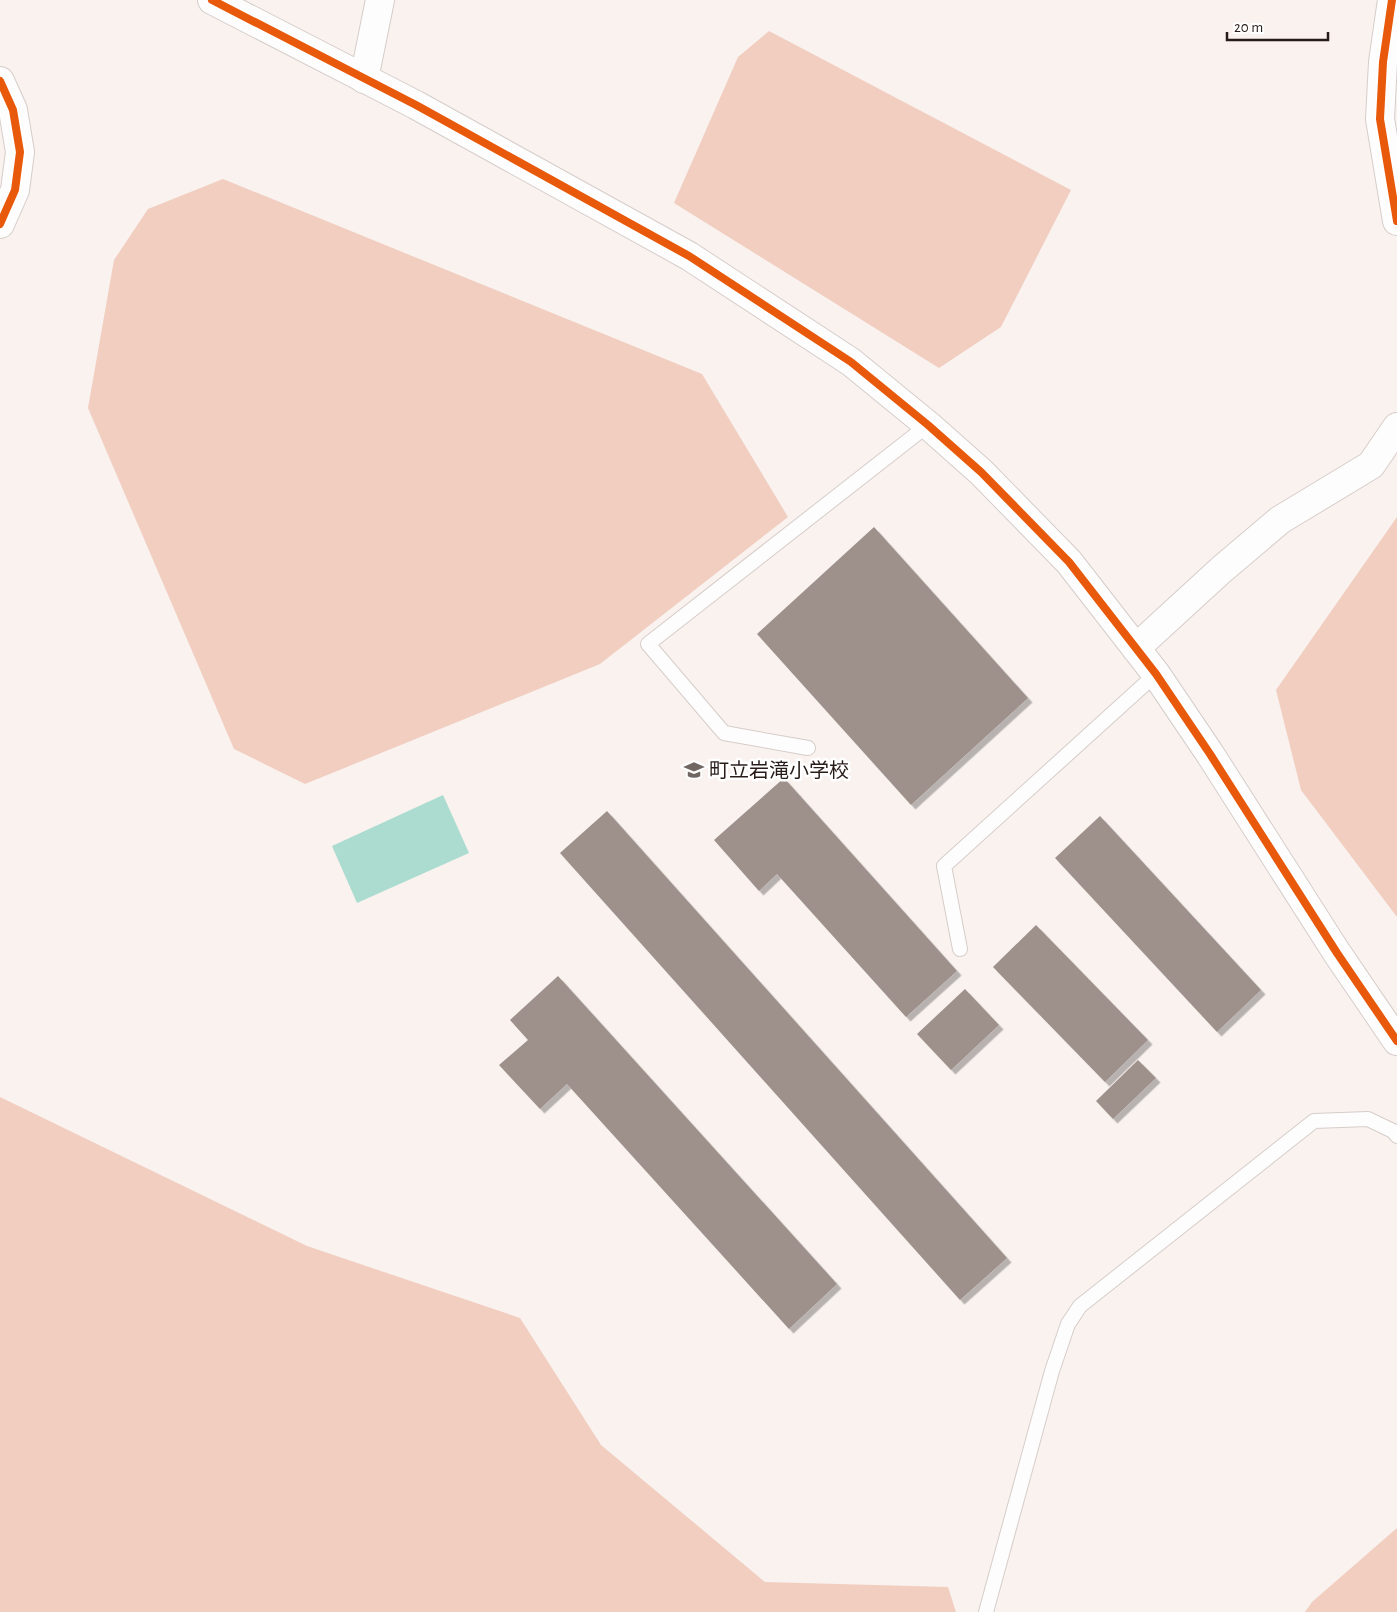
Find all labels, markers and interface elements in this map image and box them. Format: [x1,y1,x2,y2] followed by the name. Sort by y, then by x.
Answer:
[1227,10,1328,42] scale bar
[1234,20,1263,35] text: 20 m
[683,759,705,781] school or university icon: 町立岩滝小学校
[709,760,849,781] place label: 町立岩滝小学校

